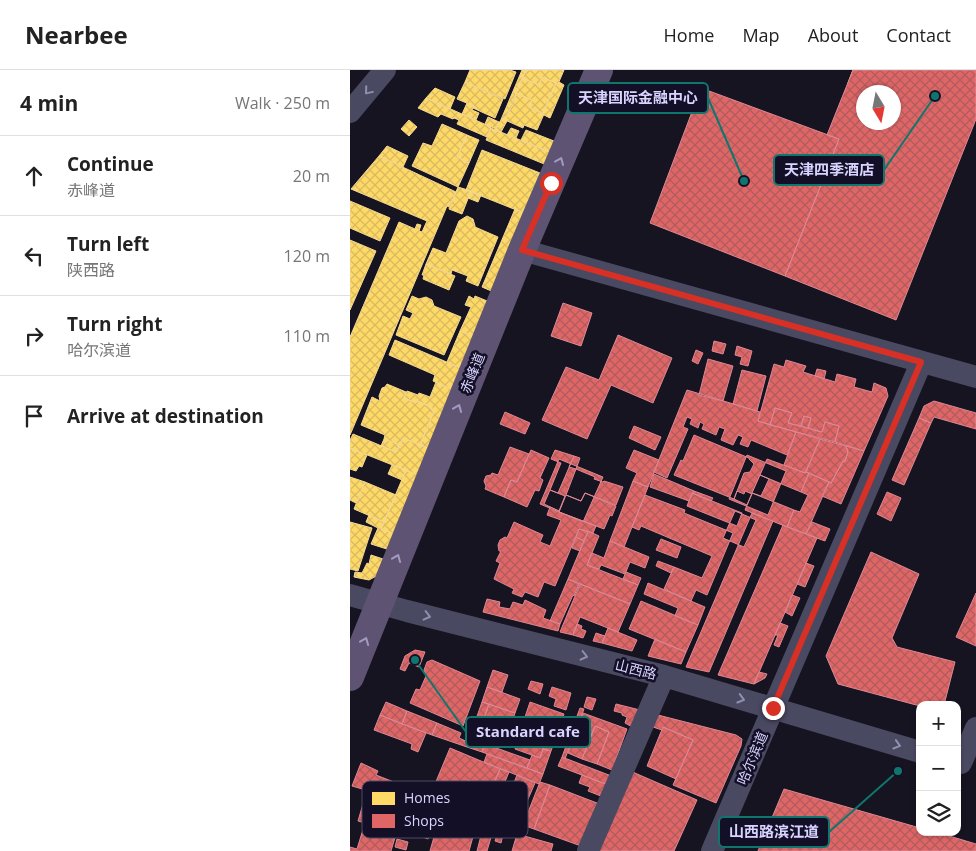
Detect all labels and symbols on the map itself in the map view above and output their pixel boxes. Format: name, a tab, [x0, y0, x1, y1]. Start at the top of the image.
callout: 天津国际金融中心	[568, 83, 708, 113]
one-way arrow	[364, 85, 373, 94]
north arrow	[856, 85, 901, 130]
text: 天津国际金融中心	[578, 87, 698, 107]
callout: 天津四季酒店	[774, 155, 884, 185]
one-way arrow	[554, 157, 565, 166]
text: 天津四季酒店	[784, 159, 874, 179]
route start	[540, 172, 563, 195]
street label: 赤峰道	[455, 350, 489, 396]
one-way arrow	[452, 404, 462, 413]
one-way arrow	[391, 554, 401, 563]
one-way arrow	[422, 610, 431, 621]
one-way arrow	[359, 637, 369, 645]
one-way arrow	[580, 650, 589, 661]
street label: 山西路	[613, 655, 659, 683]
one-way arrow	[736, 693, 745, 703]
route end	[762, 697, 785, 720]
callout: Standard cafe	[466, 717, 590, 747]
text: Standard cafe	[476, 721, 580, 741]
street label: 哈尔滨道	[732, 729, 772, 787]
one-way arrow	[892, 740, 900, 750]
legend	[362, 781, 528, 838]
text: Homes	[404, 788, 451, 807]
text: Shops	[404, 811, 444, 830]
callout: 山西路滨江道	[719, 817, 829, 847]
text: 山西路滨江道	[729, 821, 819, 841]

